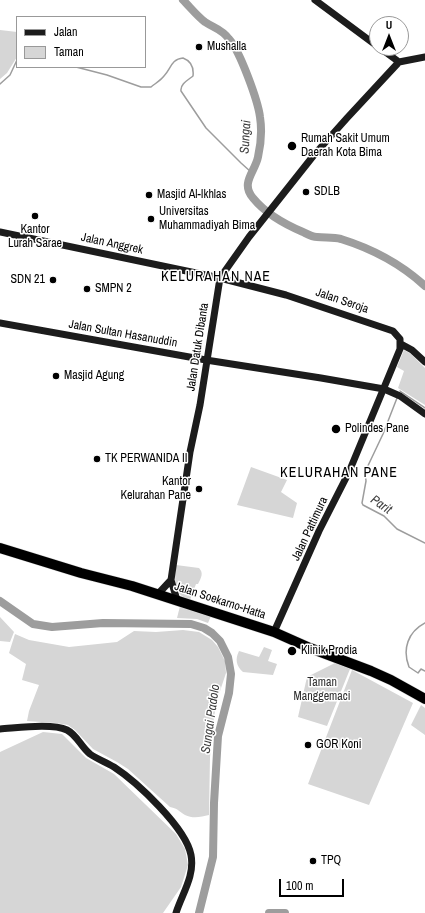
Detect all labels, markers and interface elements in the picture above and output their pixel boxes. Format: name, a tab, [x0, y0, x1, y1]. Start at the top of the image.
legend	[16, 16, 146, 68]
north arrow	[369, 16, 409, 56]
text: U	[386, 18, 392, 32]
text: Jalan	[54, 24, 78, 40]
place label: Mushalla	[207, 40, 246, 54]
marker: Mushalla	[194, 42, 204, 52]
text: Taman	[54, 44, 84, 60]
water label: Sungai	[237, 120, 255, 154]
place label: Rumah Sakit Umum Daerah Kota Bima	[301, 132, 390, 160]
marker: Rumah Sakit Umum Daerah Kota Bima	[286, 140, 298, 152]
place label: SDLB	[314, 185, 340, 199]
marker: SDLB	[301, 187, 311, 197]
place label: Masjid Al-Ikhlas	[157, 188, 226, 202]
marker: Masjid Al-Ikhlas	[144, 190, 154, 200]
place label: Universitas Muhammadiyah Bima	[159, 205, 255, 233]
marker: Kantor Lurah Sarae	[30, 211, 40, 221]
marker: Universitas Muhammadiyah Bima	[146, 214, 156, 224]
place label: Kantor Lurah Sarae	[8, 223, 62, 251]
street label: Jalan Anggrek	[80, 230, 144, 258]
district label: KELURAHAN NAE	[161, 269, 271, 285]
place label: SDN 21	[11, 273, 45, 287]
marker: SDN 21	[48, 275, 58, 285]
place label: SMPN 2	[95, 282, 132, 296]
marker: SMPN 2	[82, 284, 92, 294]
street label: Jalan Seroja	[314, 285, 370, 317]
street label: Jalan Datuk Dibanta	[184, 302, 212, 392]
street label: Jalan Sultan Hasanuddin	[68, 317, 178, 351]
place label: Masjid Agung	[64, 369, 124, 383]
marker: Masjid Agung	[51, 371, 61, 381]
place label: Polindes Pane	[345, 422, 409, 436]
marker: Polindes Pane	[330, 423, 342, 435]
place label: TK PERWANIDA II	[105, 452, 188, 466]
marker: TK PERWANIDA II	[92, 454, 102, 464]
district label: KELURAHAN PANE	[280, 465, 398, 481]
place label: Kantor Kelurahan Pane	[120, 475, 191, 503]
marker: Kantor Kelurahan Pane	[194, 484, 204, 494]
water label: Parit	[367, 492, 395, 518]
street label: Jalan Pattimura	[289, 495, 331, 563]
street label: Jalan Soekarno-Hatta	[173, 579, 267, 623]
place label: Klinik Prodia	[301, 644, 357, 658]
marker: Klinik Prodia	[286, 645, 298, 657]
park label: Taman Manggemaci	[294, 676, 350, 704]
water label: Sungai Padolo	[198, 683, 224, 755]
place label: GOR Koni	[316, 738, 361, 752]
marker: GOR Koni	[303, 740, 313, 750]
place label: TPQ	[321, 854, 341, 868]
marker: TPQ	[308, 856, 318, 866]
scale bar	[281, 871, 346, 897]
text: 100 m	[286, 878, 313, 894]

